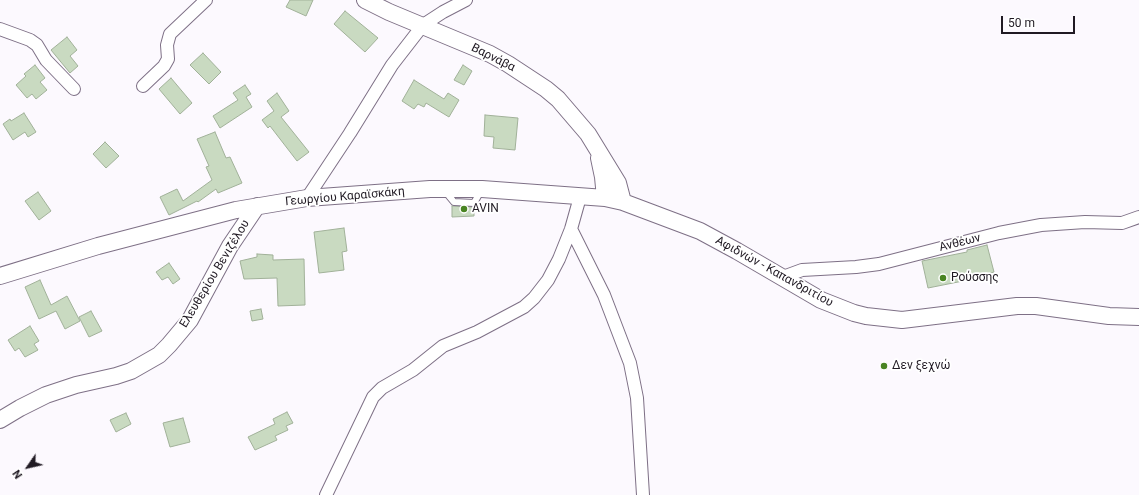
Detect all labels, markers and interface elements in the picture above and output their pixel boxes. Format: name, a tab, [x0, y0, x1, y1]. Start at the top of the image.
scale bar	[1003, 8, 1077, 34]
text: 50 m	[1008, 16, 1035, 30]
street label: Βαρνάβα	[469, 41, 517, 75]
street label: Γεωργίου Καραϊσκάκη	[285, 185, 405, 209]
place label: AVIN	[472, 202, 499, 216]
marker: AVIN	[459, 204, 469, 214]
street label: Ελευθερίου Βενιζέλου	[177, 217, 253, 331]
street label: Ανθέων	[938, 231, 982, 255]
street label: Αφιδνών - Καπανδριτίου	[713, 234, 835, 310]
place label: Ρούσσης	[951, 271, 999, 285]
marker: Ρούσσης	[938, 273, 948, 283]
place label: Δεν ξεχνώ	[892, 359, 950, 373]
marker: Δεν ξεχνώ	[879, 361, 889, 371]
north arrow	[8, 447, 48, 487]
text: N	[10, 467, 25, 481]

